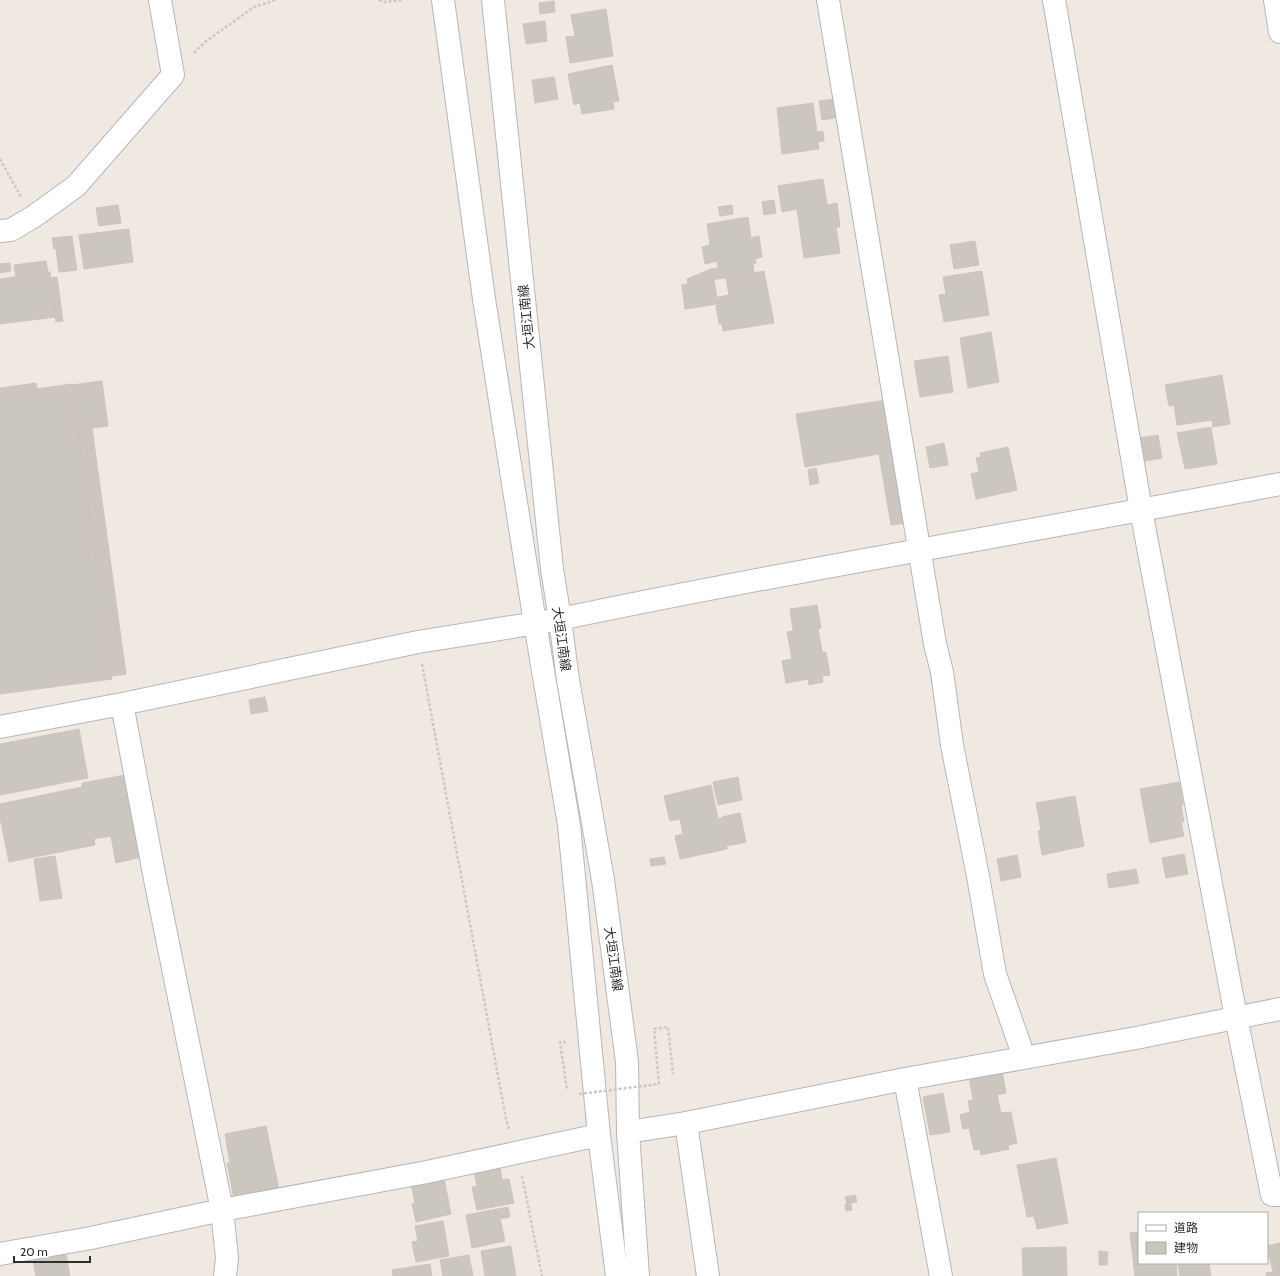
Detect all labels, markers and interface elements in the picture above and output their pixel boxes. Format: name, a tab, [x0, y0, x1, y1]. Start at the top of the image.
street label: 大垣江南線	[515, 284, 537, 350]
street label: 大垣江南線	[550, 606, 574, 672]
street label: 大垣江南線	[602, 926, 626, 992]
legend	[1138, 1212, 1268, 1264]
text: 道路	[1174, 1220, 1198, 1235]
scale bar	[14, 1238, 90, 1264]
text: 建物	[1174, 1240, 1198, 1255]
text: 20 m	[20, 1244, 48, 1259]

